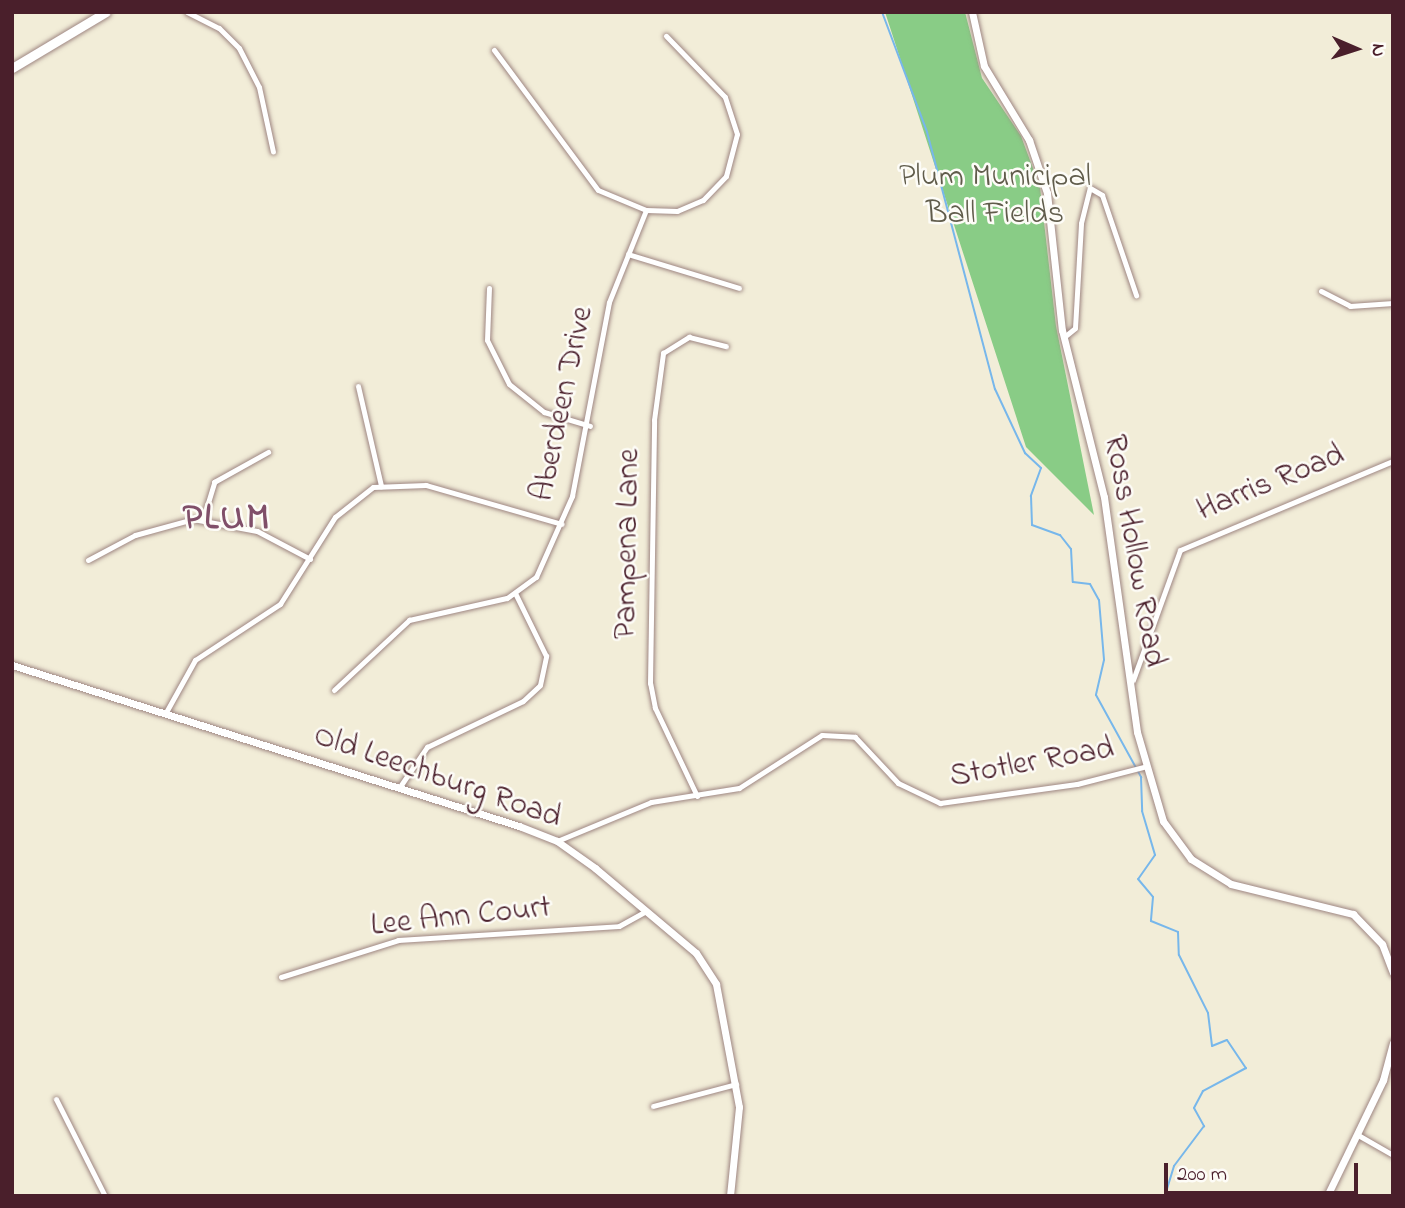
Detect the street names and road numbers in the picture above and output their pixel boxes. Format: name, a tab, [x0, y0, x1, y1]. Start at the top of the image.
street label: Aberdeen Drive	[525, 303, 603, 505]
street label: Ross Hollow Road	[1094, 432, 1172, 670]
street label: Harris Road	[1192, 437, 1350, 531]
street label: Pampena Lane	[608, 448, 650, 640]
street label: Old Leechburg Road	[308, 718, 566, 838]
street label: Stotler Road	[947, 731, 1117, 797]
street label: Lee Ann Court	[369, 889, 553, 947]

